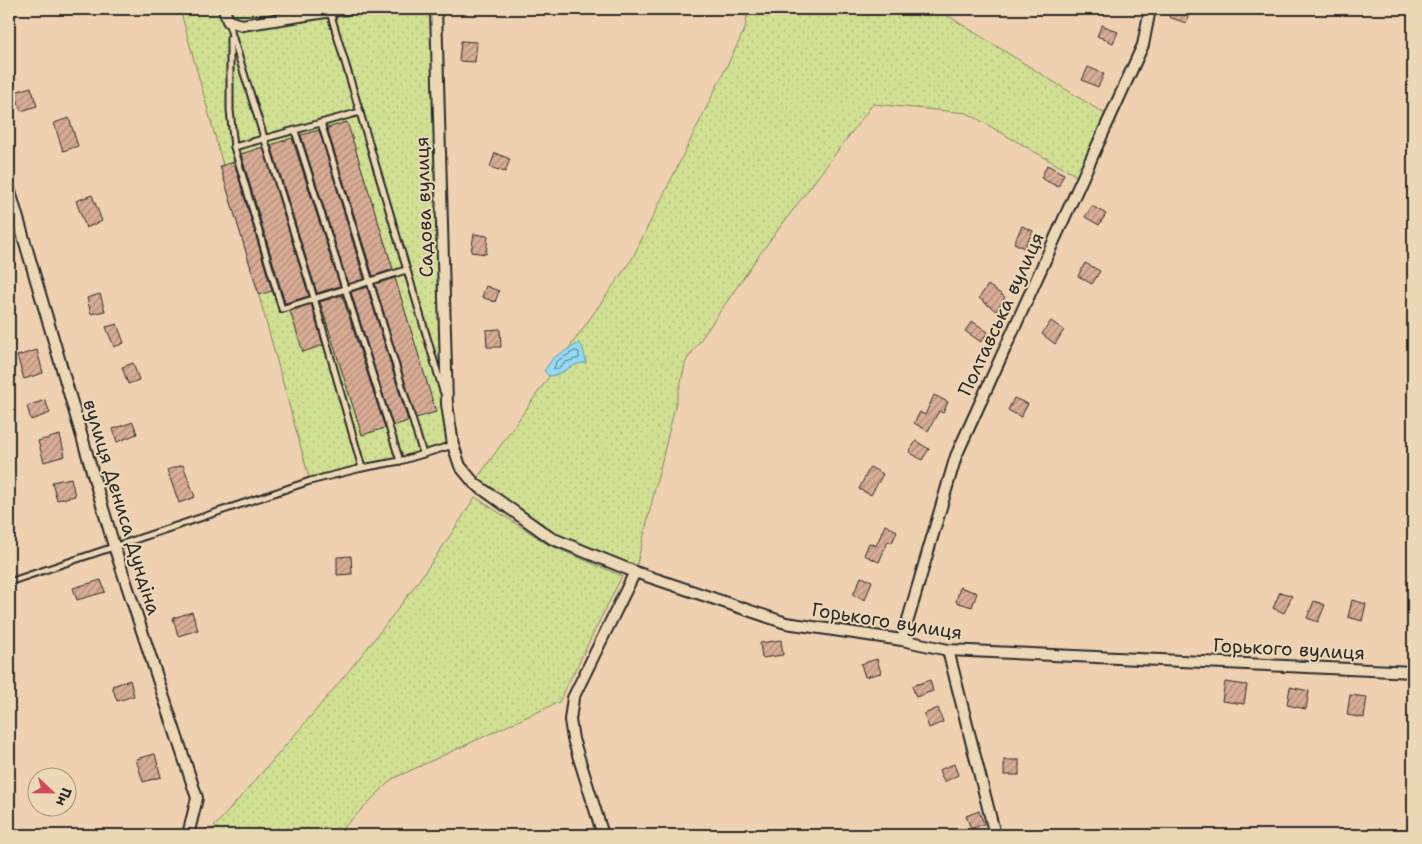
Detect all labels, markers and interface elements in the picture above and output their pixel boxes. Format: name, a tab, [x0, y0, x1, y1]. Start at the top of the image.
street label: Садова вулиця	[409, 136, 439, 278]
street label: Полтавська вулиця	[952, 228, 1050, 400]
street label: вулиця Дениса Дундіна	[77, 396, 167, 618]
street label: Горького вулиця	[810, 597, 964, 645]
street label: Горького вулиця	[1212, 633, 1366, 665]
north arrow	[28, 766, 78, 816]
text: Пн	[52, 785, 76, 809]

